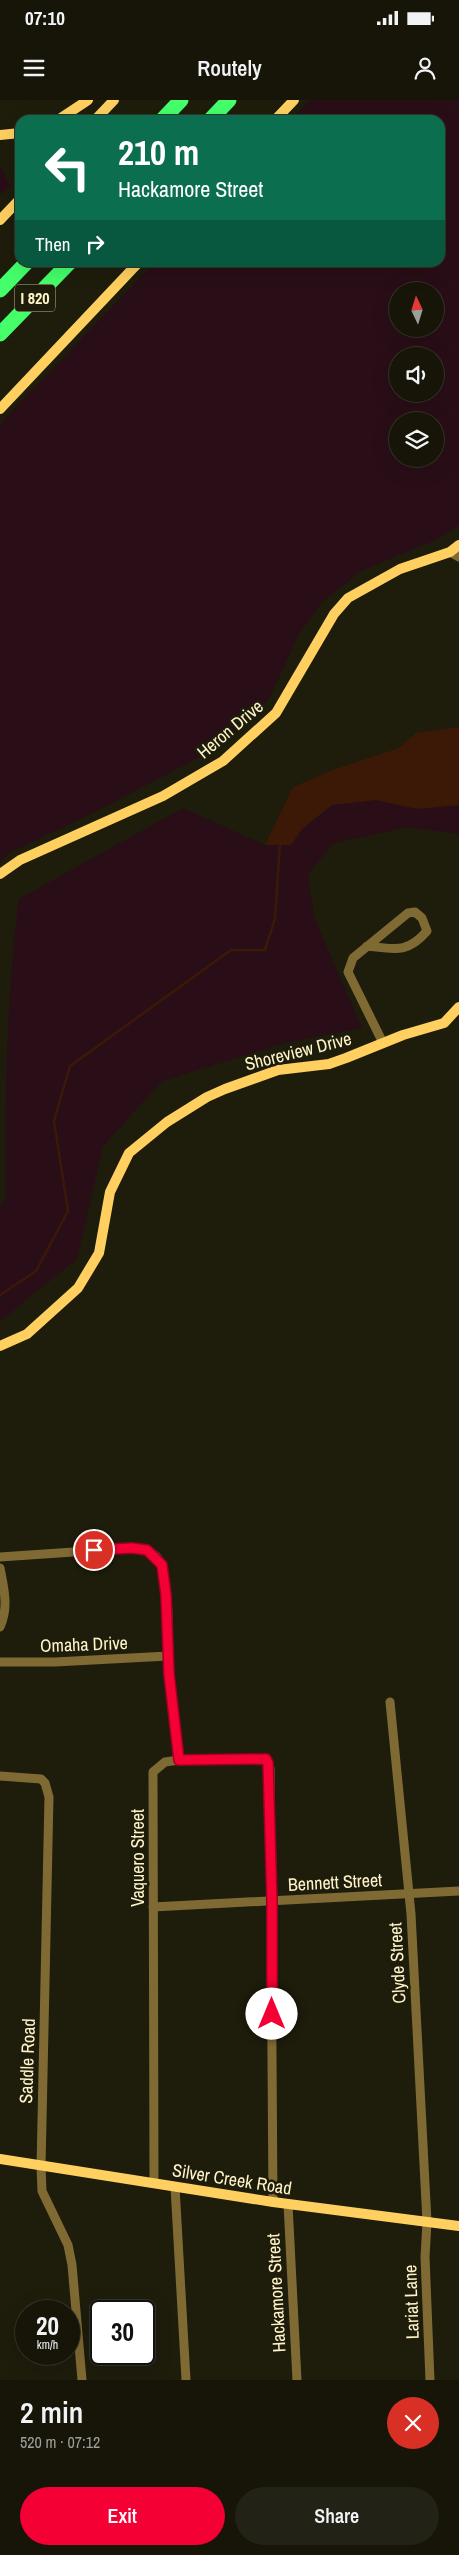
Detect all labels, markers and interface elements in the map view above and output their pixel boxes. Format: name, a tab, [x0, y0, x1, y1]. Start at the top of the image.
text: 07:10	[25, 5, 65, 31]
text: Routely	[197, 53, 262, 83]
icon: menu	[20, 54, 48, 82]
icon: person	[411, 54, 439, 82]
text: 210 m	[118, 129, 199, 176]
icon: left	[35, 135, 100, 200]
text: Hackamore Street	[118, 174, 263, 204]
icon: right	[81, 230, 109, 258]
text: Then	[35, 231, 71, 257]
north arrow	[389, 282, 444, 338]
map controls	[389, 282, 444, 467]
road number: I 820	[15, 284, 55, 312]
button: sound	[389, 347, 444, 402]
button: layers	[389, 412, 444, 467]
street label: Heron Drive	[191, 694, 269, 764]
street label: Shoreview Drive	[242, 1026, 354, 1076]
pin	[73, 1529, 115, 1571]
icon: arrive	[80, 1536, 108, 1564]
street label: Omaha Drive	[40, 1630, 128, 1658]
street label: Vaquero Street	[125, 1809, 150, 1907]
street label: Bennett Street	[287, 1867, 383, 1897]
street label: Clyde Street	[382, 1922, 412, 2004]
position arrow	[245, 1987, 297, 2039]
street label: Saddle Road	[13, 2018, 41, 2104]
street label: Silver Creek Road	[170, 2157, 294, 2201]
street label: Hackamore Street	[260, 2233, 292, 2353]
street label: Lariat Lane	[397, 2264, 425, 2340]
speed limit sign: 30	[90, 2300, 155, 2365]
text: 20	[36, 2309, 59, 2343]
text: km/h	[37, 2337, 58, 2353]
text: 2 min	[20, 2392, 83, 2432]
button: close	[387, 2397, 439, 2449]
text: 520 m · 07:12	[20, 2431, 100, 2453]
button: Exit	[20, 2487, 225, 2545]
button: Share	[235, 2487, 439, 2545]

